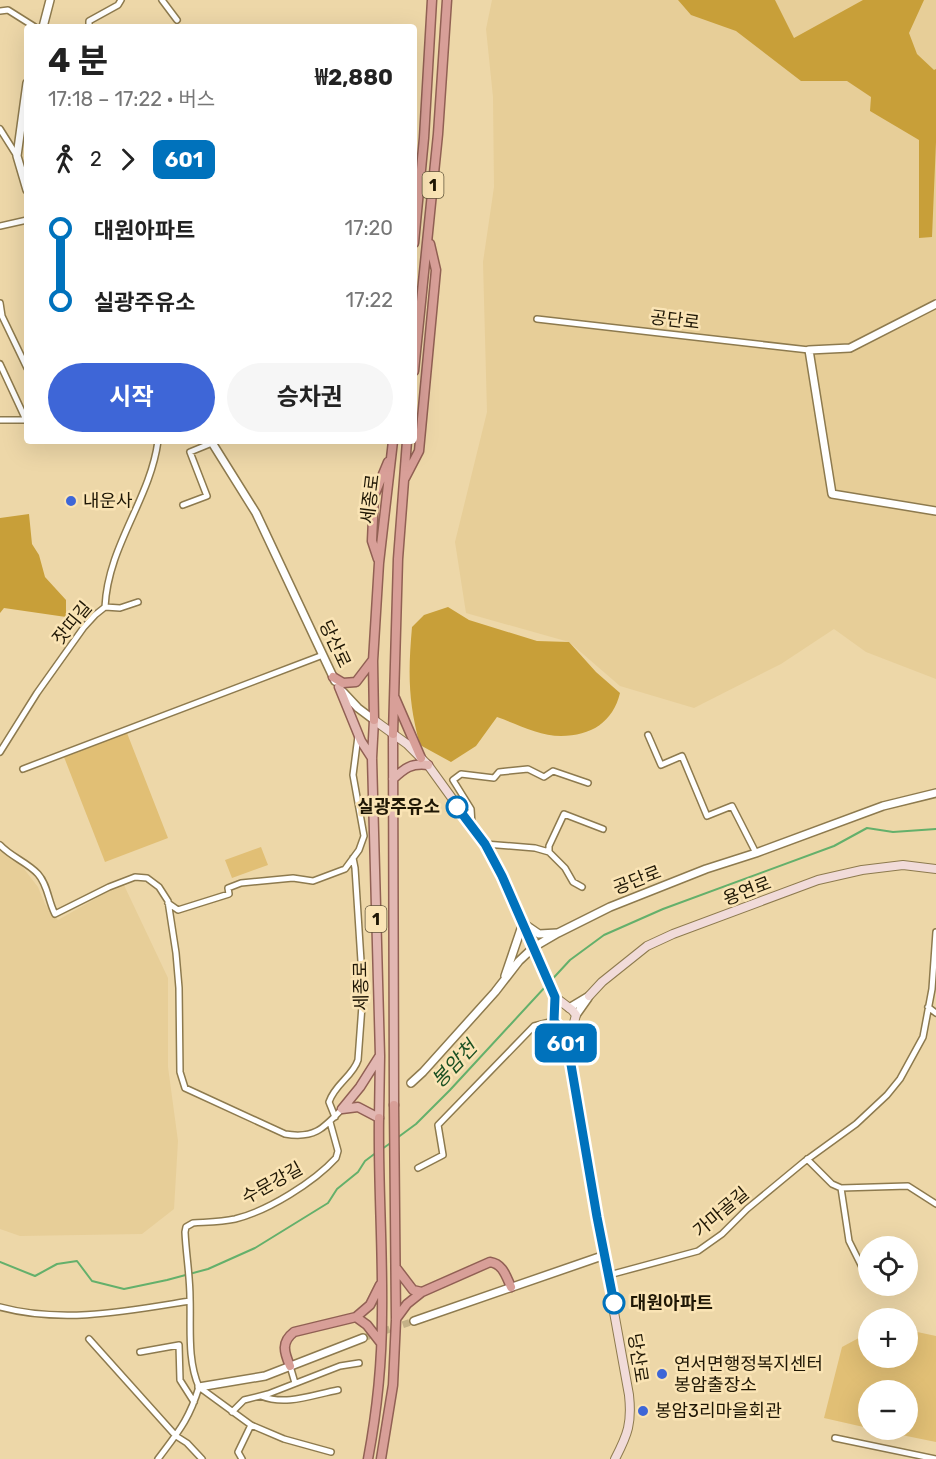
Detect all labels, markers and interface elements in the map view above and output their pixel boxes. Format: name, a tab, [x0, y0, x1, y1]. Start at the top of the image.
text: 4 분	[48, 41, 108, 80]
text: ₩2,880	[315, 64, 393, 91]
text: 17:18 – 17:22 · 버스	[48, 87, 215, 111]
icon: walk	[48, 143, 81, 176]
icon: forward	[111, 143, 144, 176]
text: 2	[90, 147, 102, 171]
text: 601	[165, 147, 203, 172]
road number: 1	[422, 172, 444, 198]
text: 17:20	[345, 216, 393, 240]
text: 대원아파트	[94, 217, 195, 244]
text: 17:22	[346, 288, 393, 312]
text: 실광주유소	[94, 289, 195, 316]
street label: 공단로	[649, 306, 701, 334]
button: 시작	[48, 363, 215, 432]
button: 승차권	[227, 363, 393, 432]
street label: 세종로	[356, 473, 384, 525]
place label: 내운사	[83, 490, 133, 512]
marker: 내운사	[64, 494, 78, 508]
street label: 잣띠길	[48, 597, 96, 649]
street label: 당산로	[315, 617, 355, 671]
place label: 실광주유소	[357, 796, 440, 818]
marker: 실광주유소	[446, 796, 468, 818]
street label: 공단로	[610, 861, 664, 899]
street label: 용연로	[720, 872, 774, 910]
road number: 1	[366, 906, 386, 932]
street label: 세종로	[350, 961, 372, 1011]
line badge: 601	[532, 1024, 600, 1062]
text: 601	[547, 1031, 585, 1056]
water label: 봉암천	[426, 1034, 483, 1092]
street label: 수문강길	[238, 1157, 306, 1209]
street label: 가마골길	[689, 1182, 753, 1242]
map controls	[858, 1236, 918, 1440]
button: locate	[858, 1236, 918, 1296]
marker: 대원아파트	[603, 1292, 625, 1314]
place label: 대원아파트	[630, 1292, 713, 1314]
button: +	[858, 1308, 918, 1368]
street label: 당산로	[623, 1332, 653, 1384]
place label: 연서면행정복지센터 봉암출장소	[674, 1353, 823, 1396]
marker: 연서면행정복지센터 봉암출장소	[655, 1367, 669, 1381]
button: −	[858, 1380, 918, 1440]
place label: 봉암3리마을회관	[655, 1400, 782, 1422]
marker: 봉암3리마을회관	[636, 1404, 650, 1418]

